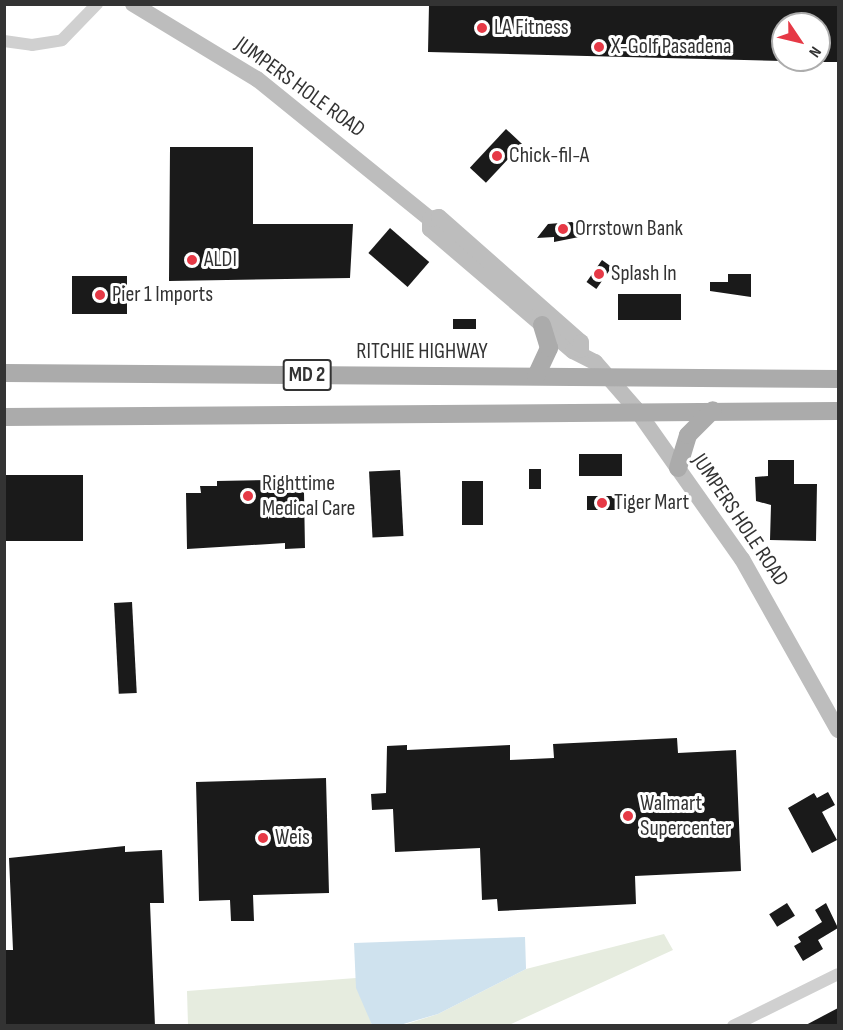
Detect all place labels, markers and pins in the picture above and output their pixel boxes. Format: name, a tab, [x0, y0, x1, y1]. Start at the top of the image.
place label: LA Fitness	[494, 15, 569, 41]
marker: LA Fitness	[475, 21, 489, 35]
place label: X-Golf Pasadena	[611, 34, 732, 60]
marker: X-Golf Pasadena	[592, 40, 606, 54]
place label: Chick-fil-A	[509, 143, 589, 169]
marker: Chick-fil-A	[490, 149, 504, 163]
place label: Orrstown Bank	[575, 216, 683, 242]
marker: Orrstown Bank	[556, 222, 570, 236]
place label: ALDI	[204, 247, 237, 273]
marker: ALDI	[185, 253, 199, 267]
place label: Splash In	[611, 261, 677, 287]
marker: Splash In	[592, 267, 606, 281]
place label: Pier 1 Imports	[112, 282, 213, 308]
marker: Pier 1 Imports	[93, 288, 107, 302]
place label: Righttime Medical Care	[262, 470, 355, 522]
marker: Righttime Medical Care	[239, 487, 257, 505]
place label: Tiger Mart	[614, 490, 689, 516]
marker: Tiger Mart	[595, 496, 609, 510]
place label: Walmart Supercenter	[640, 790, 731, 842]
marker: Walmart Supercenter	[621, 809, 635, 823]
place label: Weis	[275, 825, 310, 851]
marker: Weis	[256, 831, 270, 845]

